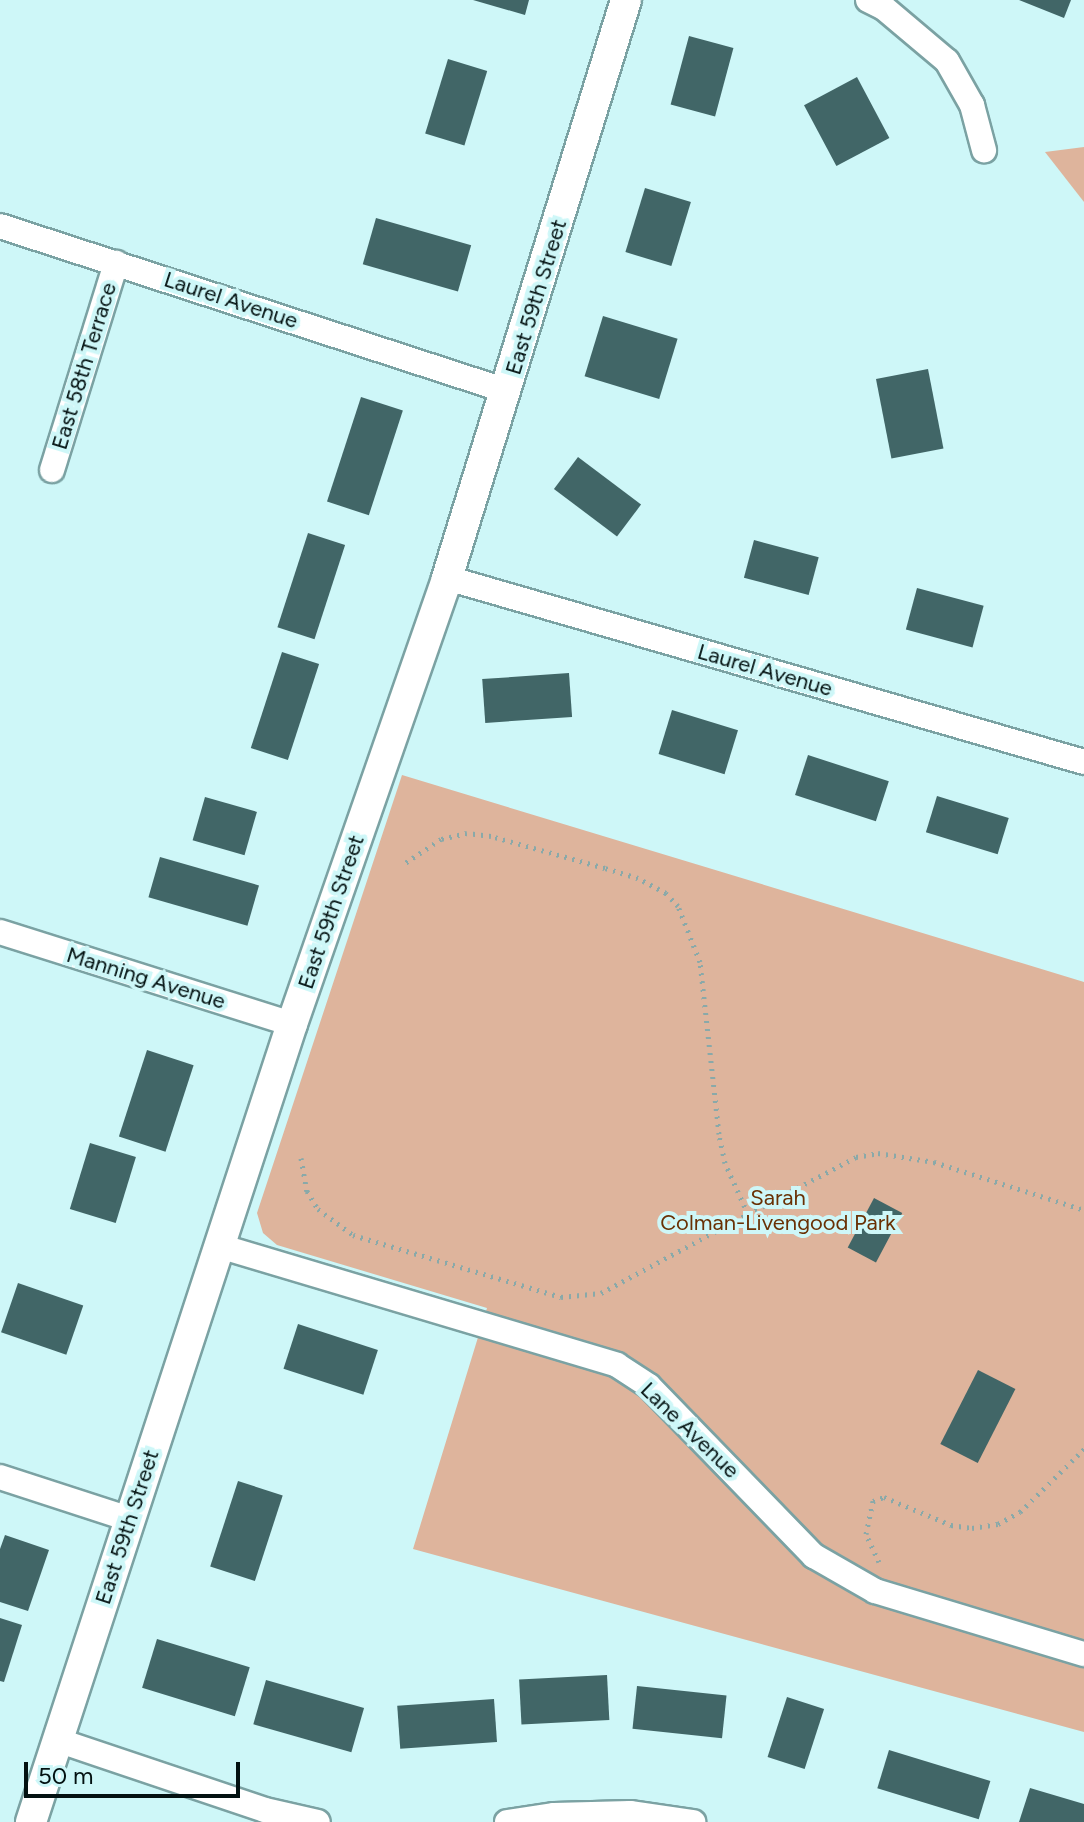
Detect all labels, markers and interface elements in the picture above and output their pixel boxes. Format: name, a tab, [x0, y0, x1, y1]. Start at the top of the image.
street label: East 59th Street	[500, 216, 572, 378]
street label: Laurel Avenue	[161, 266, 301, 334]
street label: East 58th Terrace	[46, 279, 122, 453]
street label: Laurel Avenue	[695, 638, 835, 702]
street label: East 59th Street	[292, 832, 370, 992]
street label: Manning Avenue	[63, 941, 229, 1015]
park label: Sarah Colman-Livengood Park	[660, 1184, 896, 1236]
street label: Lane Avenue	[635, 1376, 745, 1484]
street label: East 59th Street	[90, 1446, 164, 1608]
scale bar	[28, 1746, 244, 1796]
text: 50 m	[38, 1761, 94, 1790]

